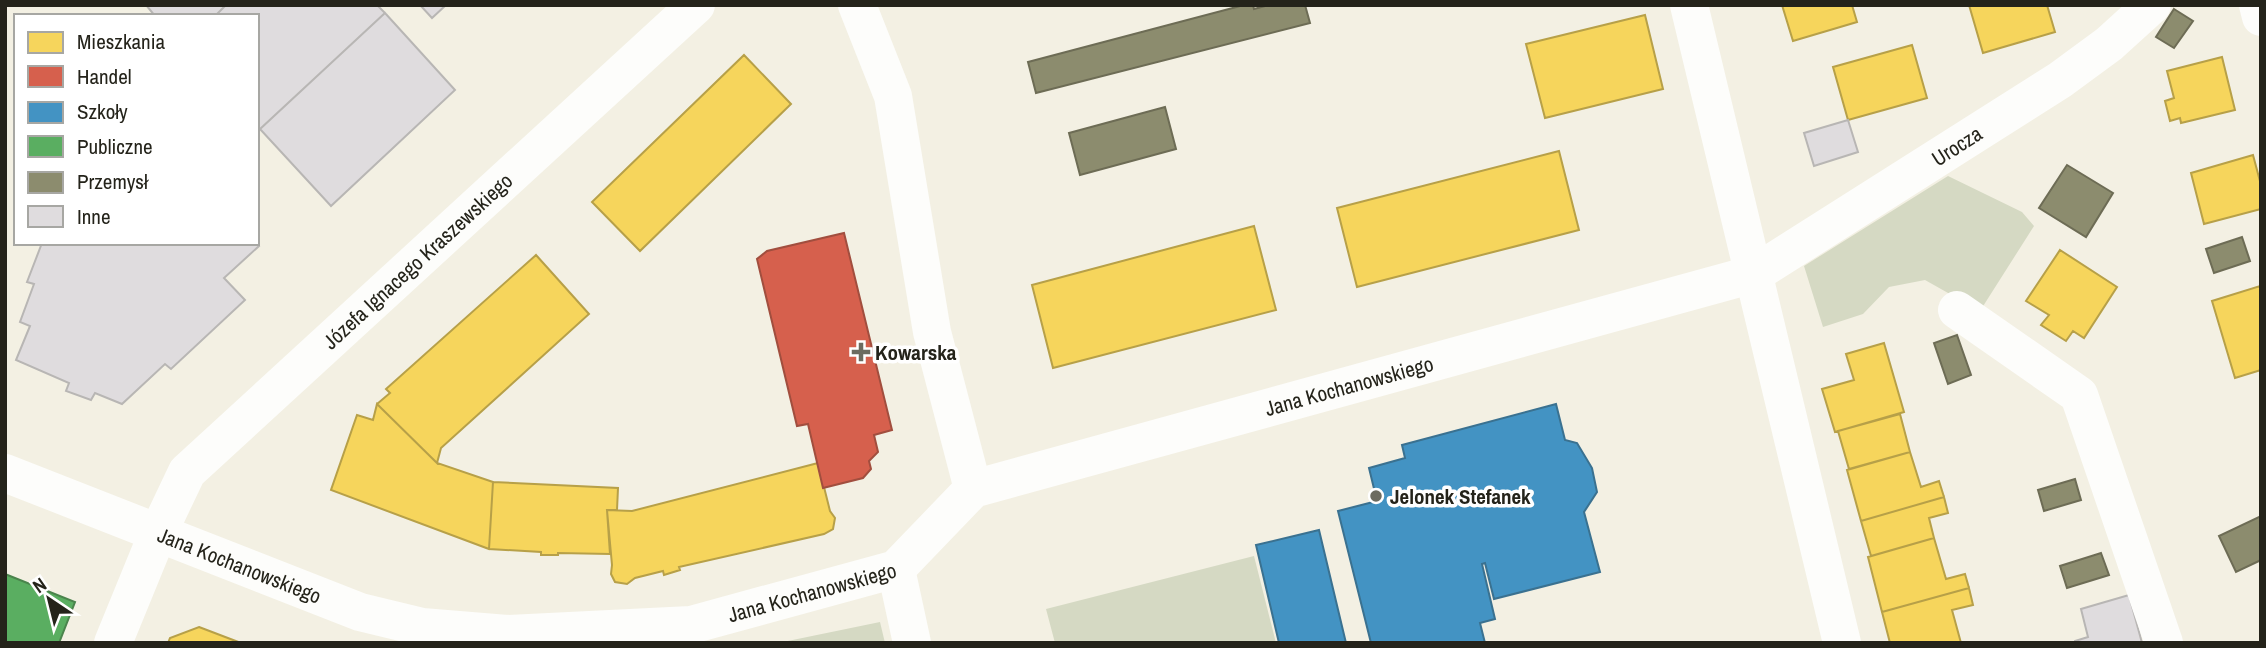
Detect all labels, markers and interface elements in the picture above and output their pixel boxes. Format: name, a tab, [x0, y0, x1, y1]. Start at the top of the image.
legend	[14, 14, 259, 245]
text: Mieszkania	[77, 27, 165, 56]
text: Handel	[77, 62, 132, 91]
text: Szkoły	[77, 97, 128, 126]
street label: Urocza	[1926, 118, 1988, 172]
text: Publiczne	[77, 132, 153, 161]
street label: Józefa Ignacego Kraszewskiego	[316, 166, 519, 355]
text: Przemysł	[77, 167, 149, 196]
text: Inne	[77, 202, 111, 231]
place label: Kowarska	[875, 338, 957, 367]
marker: Kowarska	[853, 344, 869, 360]
street label: Jana Kochanowskiego	[1261, 349, 1436, 423]
place label: Jelonek Stefanek	[1390, 482, 1531, 511]
marker: Jelonek Stefanek	[1368, 488, 1384, 504]
street label: Jana Kochanowskiego	[154, 520, 326, 610]
street label: Jana Kochanowskiego	[725, 555, 899, 629]
north arrow	[14, 564, 84, 634]
text: N	[27, 571, 51, 599]

